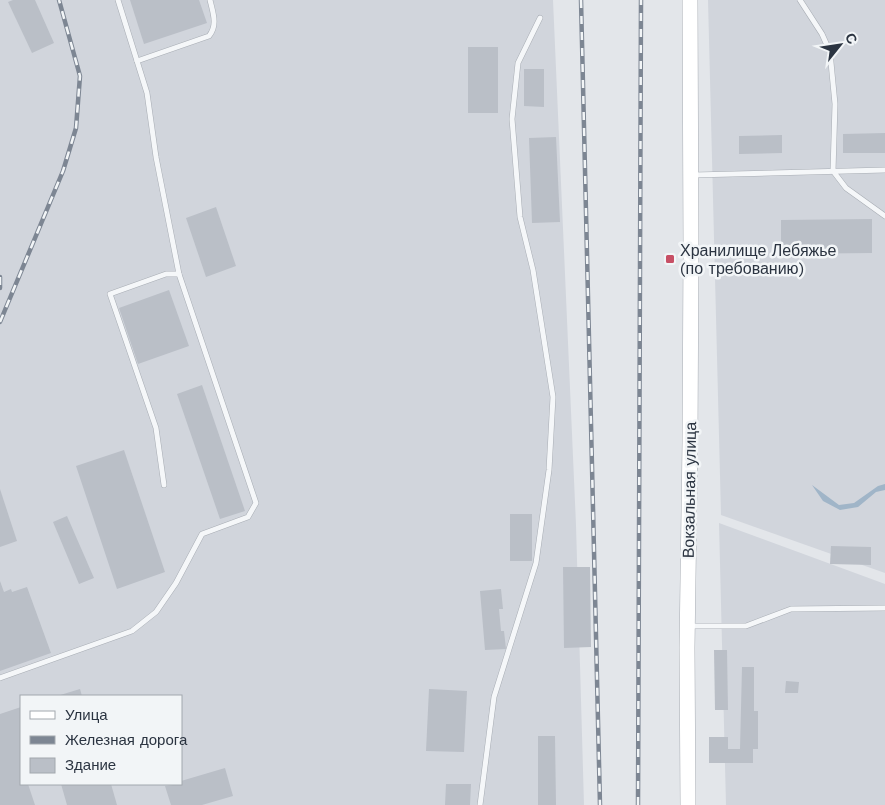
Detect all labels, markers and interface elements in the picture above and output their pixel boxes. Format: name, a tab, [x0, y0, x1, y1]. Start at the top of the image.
north arrow	[815, 20, 865, 70]
text: С	[842, 30, 861, 47]
place label: Хранилище Лебяжье (по требованию)	[680, 241, 837, 278]
marker: Хранилище Лебяжье (по требованию)	[664, 253, 676, 265]
street label: Вокзальная улица	[679, 422, 700, 558]
legend	[20, 695, 182, 785]
text: Улица	[65, 706, 108, 724]
text: Железная дорога	[65, 731, 188, 749]
text: Здание	[65, 756, 116, 774]

